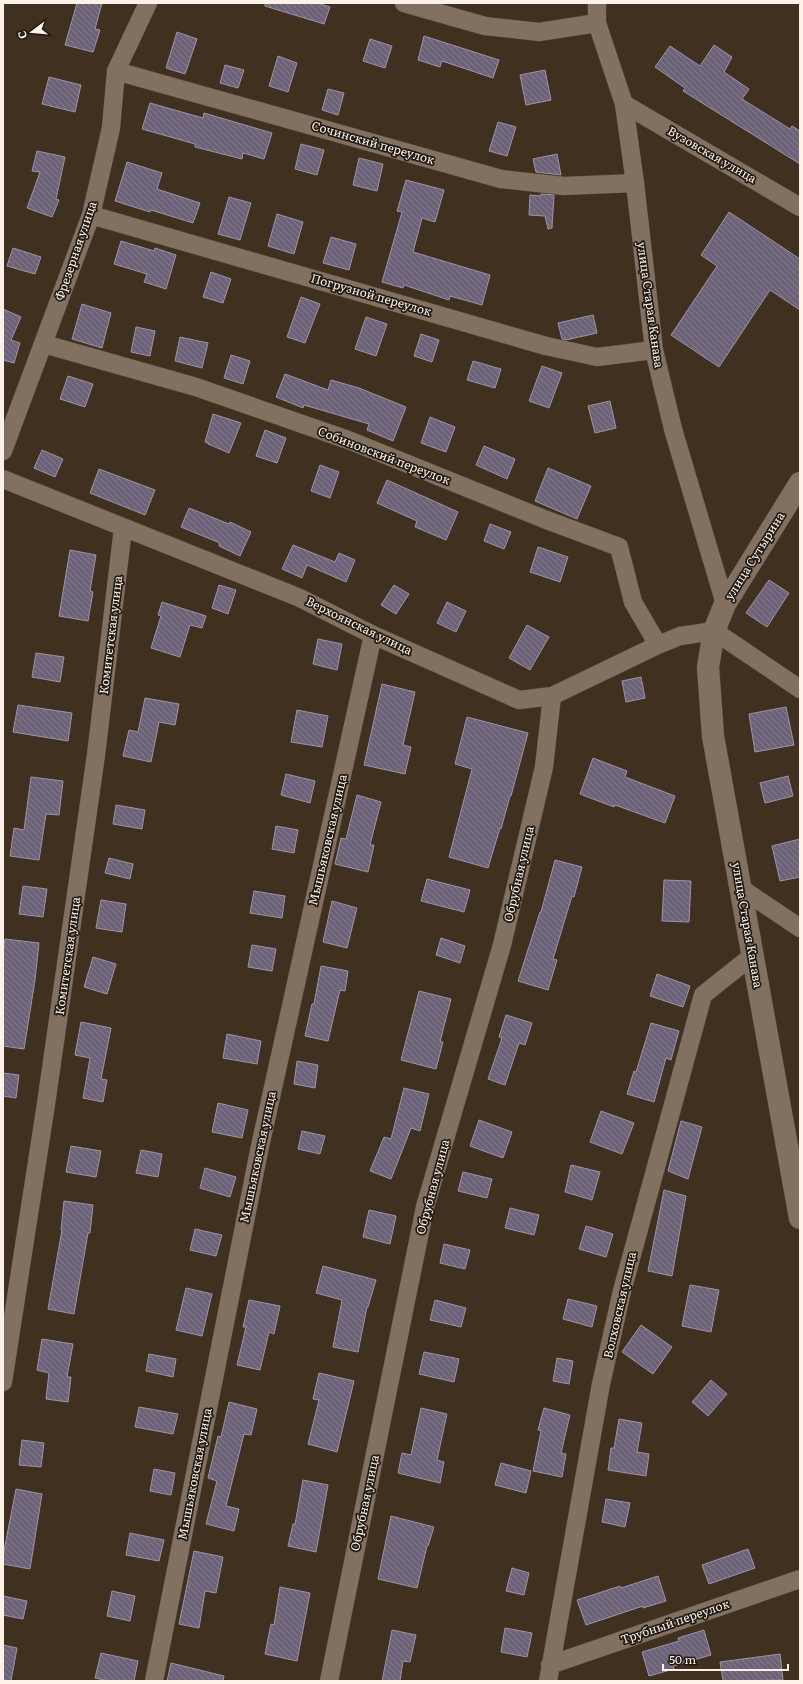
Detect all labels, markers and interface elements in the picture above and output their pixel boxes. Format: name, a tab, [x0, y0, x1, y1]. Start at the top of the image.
north arrow	[12, 12, 52, 52]
text: С	[13, 29, 30, 41]
street label: Сочинский переулок	[310, 116, 437, 168]
street label: Вузовская улица	[665, 121, 761, 187]
street label: Фрезерная улица	[50, 198, 101, 303]
street label: улица Старая Канава	[633, 241, 669, 370]
street label: Погрузной переулок	[309, 268, 434, 320]
street label: Собиновский переулок	[316, 422, 453, 489]
street label: улица Сутырина	[720, 507, 789, 603]
street label: Комитетская улица	[94, 574, 126, 695]
street label: Верхоянская улица	[303, 591, 416, 659]
street label: Мышьяковская улица	[303, 772, 351, 907]
street label: Обрубная улица	[498, 824, 538, 924]
street label: улица Старая Канава	[728, 861, 768, 990]
street label: Комитетская улица	[50, 895, 84, 1016]
street label: Мышьяковская улица	[234, 1089, 280, 1224]
street label: Обрубная улица	[411, 1137, 454, 1236]
street label: Волховская улица	[598, 1249, 640, 1360]
street label: Мышьяковская улица	[172, 1406, 216, 1541]
street label: Обрубная улица	[345, 1453, 383, 1553]
street label: Трубный переулок	[618, 1594, 731, 1648]
scale bar	[663, 1646, 788, 1672]
text: 50 m	[669, 1650, 696, 1668]

